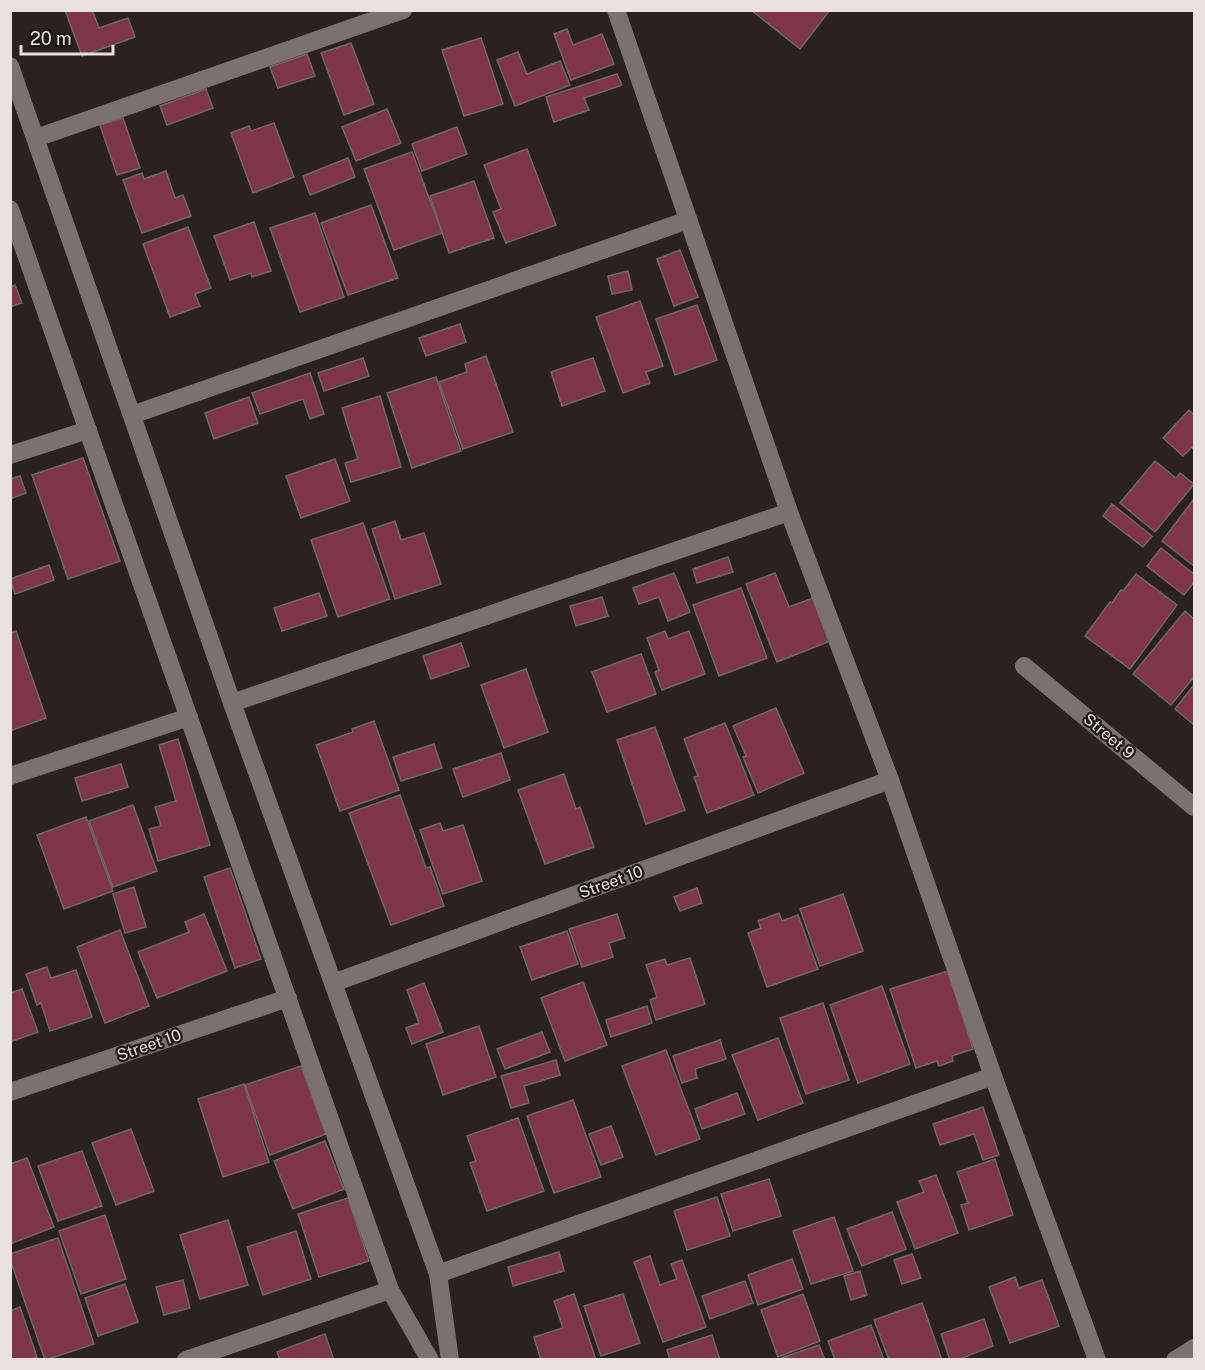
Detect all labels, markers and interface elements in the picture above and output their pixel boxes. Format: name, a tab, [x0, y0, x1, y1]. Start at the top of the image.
scale bar	[21, 18, 112, 56]
text: 20 m	[30, 28, 72, 49]
street label: Street 9	[1080, 709, 1138, 763]
street label: Street 10	[576, 862, 646, 902]
street label: Street 10	[114, 1025, 184, 1065]

